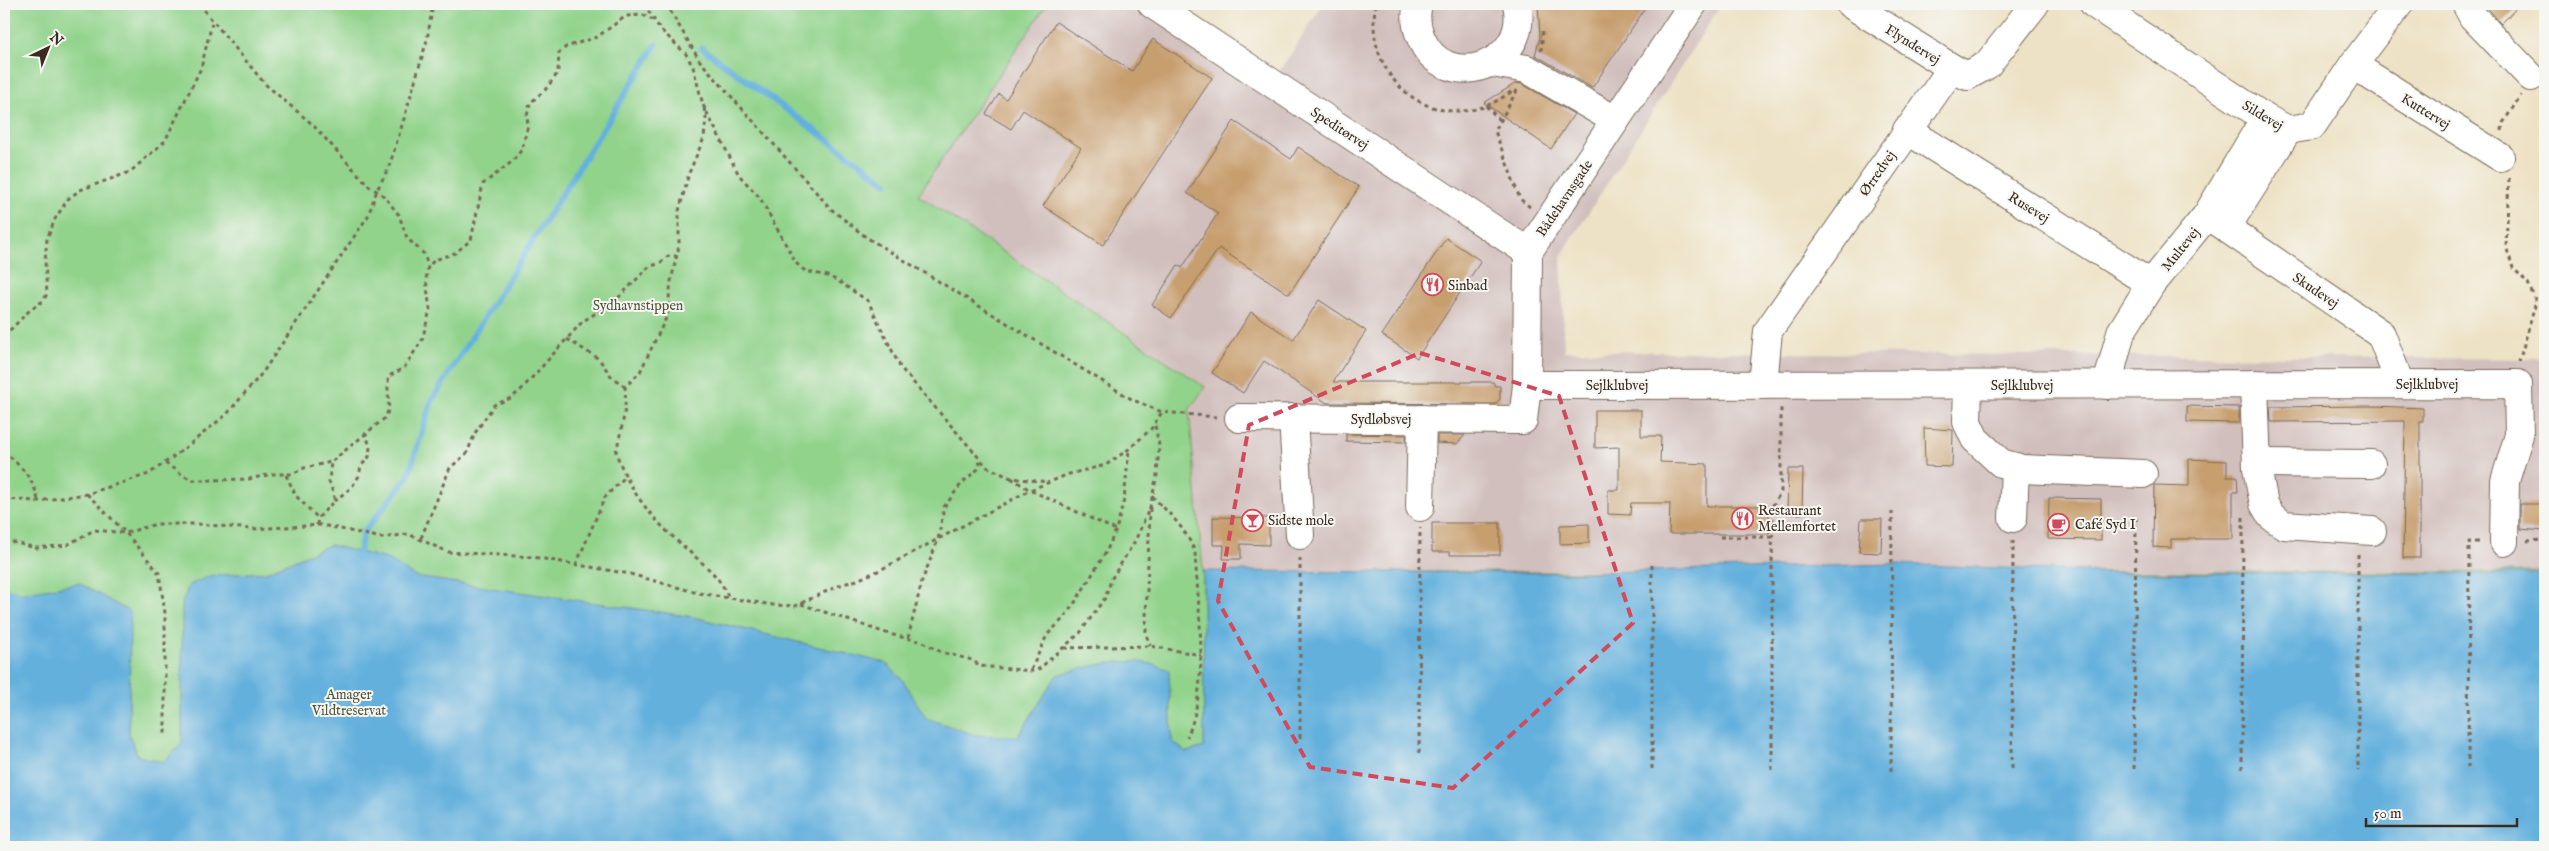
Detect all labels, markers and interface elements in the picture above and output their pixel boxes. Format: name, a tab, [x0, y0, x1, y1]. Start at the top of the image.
street label: Flyndervej	[1881, 21, 1943, 69]
north arrow	[22, 22, 72, 72]
text: N	[45, 28, 67, 50]
street label: Kuttervej	[2398, 90, 2453, 134]
street label: Sildevej	[2239, 97, 2286, 135]
street label: Speditørvej	[1307, 103, 1372, 154]
street label: Ørredvej	[1856, 147, 1900, 200]
street label: Bådehavnsgade	[1533, 156, 1597, 240]
street label: Rusevej	[2005, 188, 2052, 227]
street label: Multevej	[2158, 224, 2204, 275]
street label: Skudevej	[2289, 269, 2342, 313]
restaurant icon: Sinbad	[1420, 273, 1444, 297]
place label: Sinbad	[1448, 277, 1488, 295]
park label: Sydhavnstippen	[593, 297, 684, 315]
street label: Sejlklubvej	[2396, 376, 2458, 394]
street label: Sejlklubvej	[1586, 377, 1648, 395]
street label: Sejlklubvej	[1991, 377, 2053, 395]
street label: Sydløbsvej	[1351, 411, 1411, 429]
place label: Restaurant Mellemfortet	[1758, 502, 1836, 536]
restaurant icon: Restaurant Mellemfortet	[1730, 506, 1754, 530]
bar icon: Sidste mole	[1240, 508, 1264, 532]
place label: Sidste mole	[1268, 512, 1335, 530]
cafe icon: Café Syd I	[2047, 512, 2071, 536]
place label: Café Syd I	[2075, 516, 2136, 534]
park label: Amager Vildtreservat	[311, 686, 386, 720]
scale bar	[2366, 796, 2518, 828]
text: 50 m	[2374, 804, 2402, 823]

